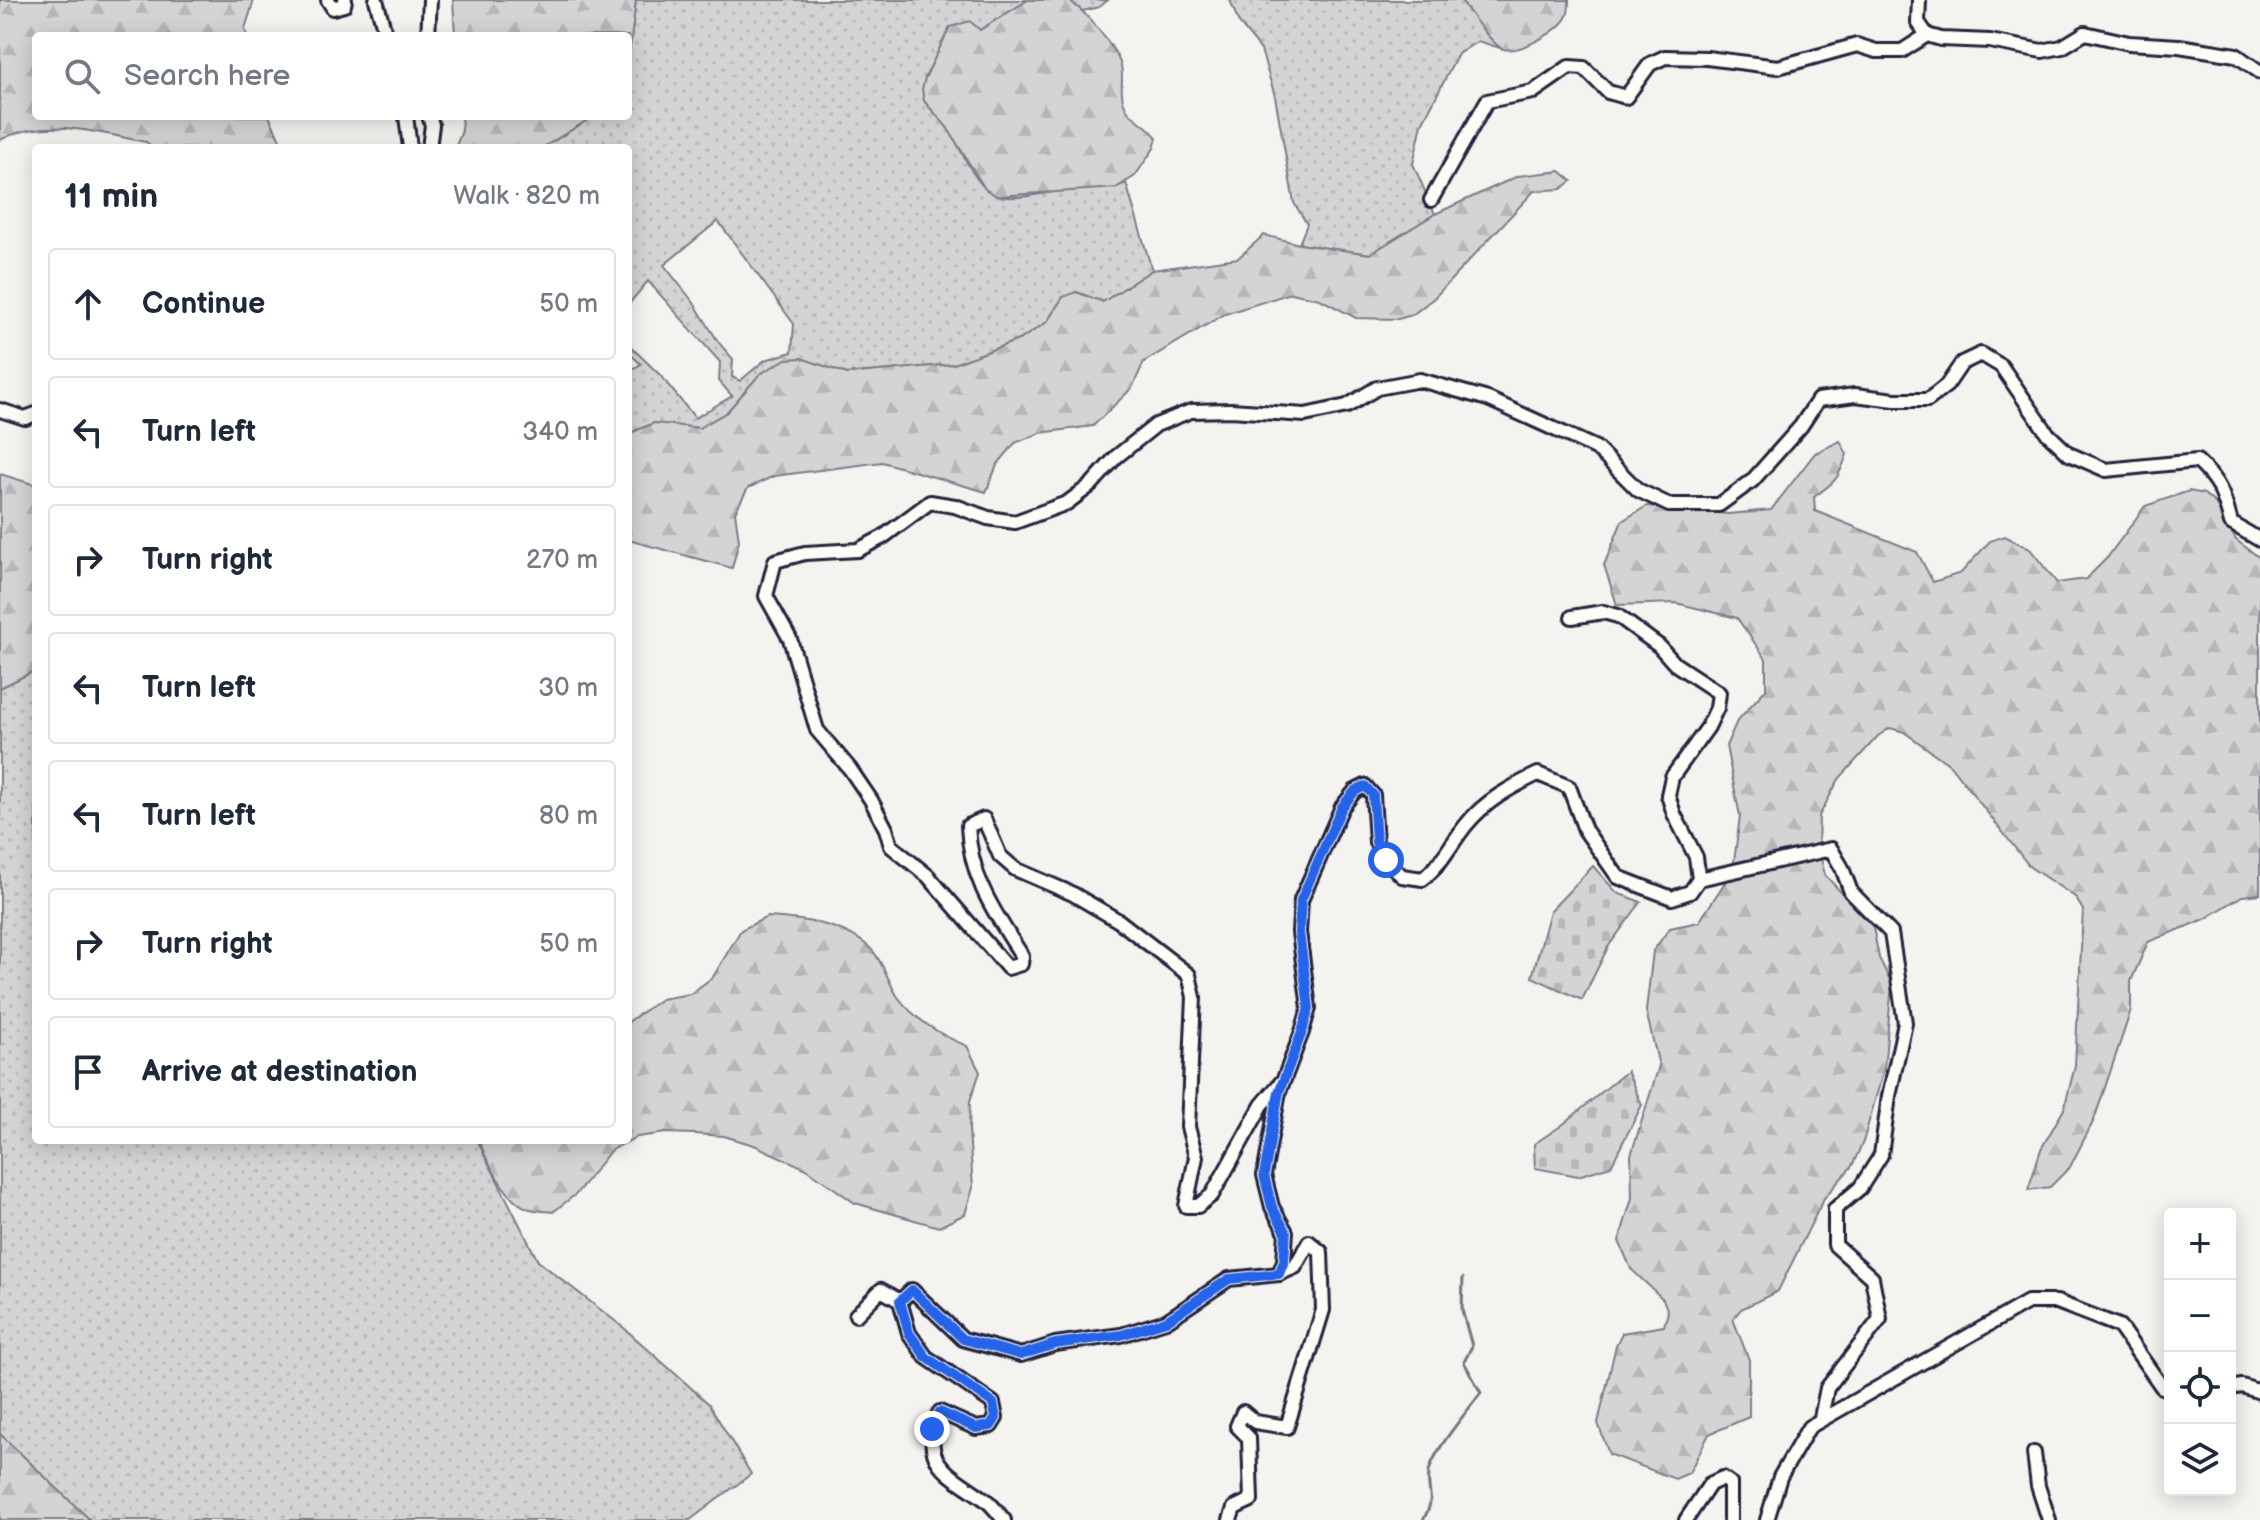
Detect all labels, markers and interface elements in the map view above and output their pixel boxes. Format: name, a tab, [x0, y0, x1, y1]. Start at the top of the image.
search box	[32, 32, 632, 120]
icon: search	[60, 54, 104, 98]
text: Search here	[124, 58, 290, 94]
text: 11 min	[64, 176, 158, 217]
text: Walk · 820 m	[453, 181, 600, 212]
icon: ahead	[66, 282, 110, 326]
text: Continue	[142, 286, 265, 322]
text: 50 m	[539, 289, 598, 320]
icon: left	[66, 410, 110, 454]
text: Turn left	[142, 414, 256, 450]
text: 340 m	[522, 417, 598, 448]
icon: right	[66, 538, 110, 582]
text: Turn right	[142, 542, 273, 578]
text: 270 m	[526, 545, 598, 576]
icon: left	[66, 666, 110, 710]
text: Turn left	[142, 670, 256, 706]
text: 30 m	[538, 673, 598, 704]
icon: left	[66, 794, 110, 838]
text: Turn left	[142, 798, 256, 834]
text: 80 m	[539, 801, 598, 832]
route start	[1368, 842, 1404, 878]
icon: right	[66, 922, 110, 966]
text: Turn right	[142, 926, 273, 962]
text: 50 m	[539, 929, 598, 960]
icon: arrive	[66, 1050, 110, 1094]
text: Arrive at destination	[142, 1054, 418, 1090]
map controls	[2164, 1208, 2236, 1496]
button: +	[2164, 1208, 2236, 1280]
button: −	[2164, 1280, 2236, 1352]
button: locate	[2164, 1352, 2236, 1424]
route end	[914, 1411, 950, 1447]
button: layers	[2164, 1424, 2236, 1496]

